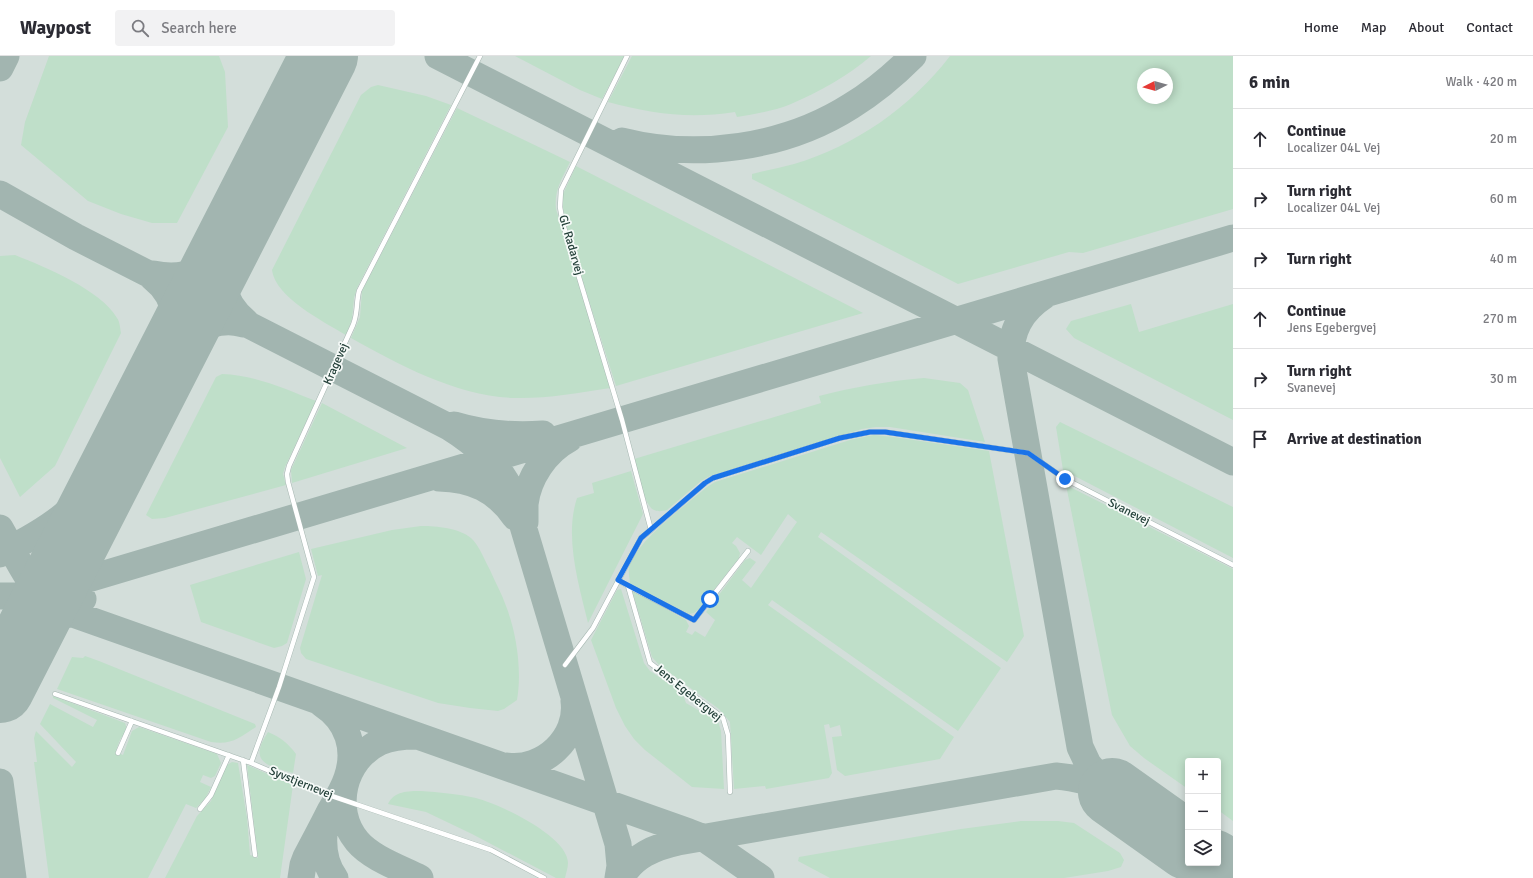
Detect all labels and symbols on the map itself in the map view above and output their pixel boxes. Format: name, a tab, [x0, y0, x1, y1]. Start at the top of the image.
north arrow	[1137, 68, 1173, 104]
street label: Gl. Radarvej	[555, 213, 587, 277]
street label: Kragevej	[320, 341, 352, 387]
route end	[1056, 470, 1074, 488]
street label: Svanevej	[1106, 495, 1152, 529]
route start	[701, 590, 719, 608]
street label: Jens Egebergvej	[651, 661, 725, 725]
street label: Syvstjernevej	[267, 763, 335, 803]

